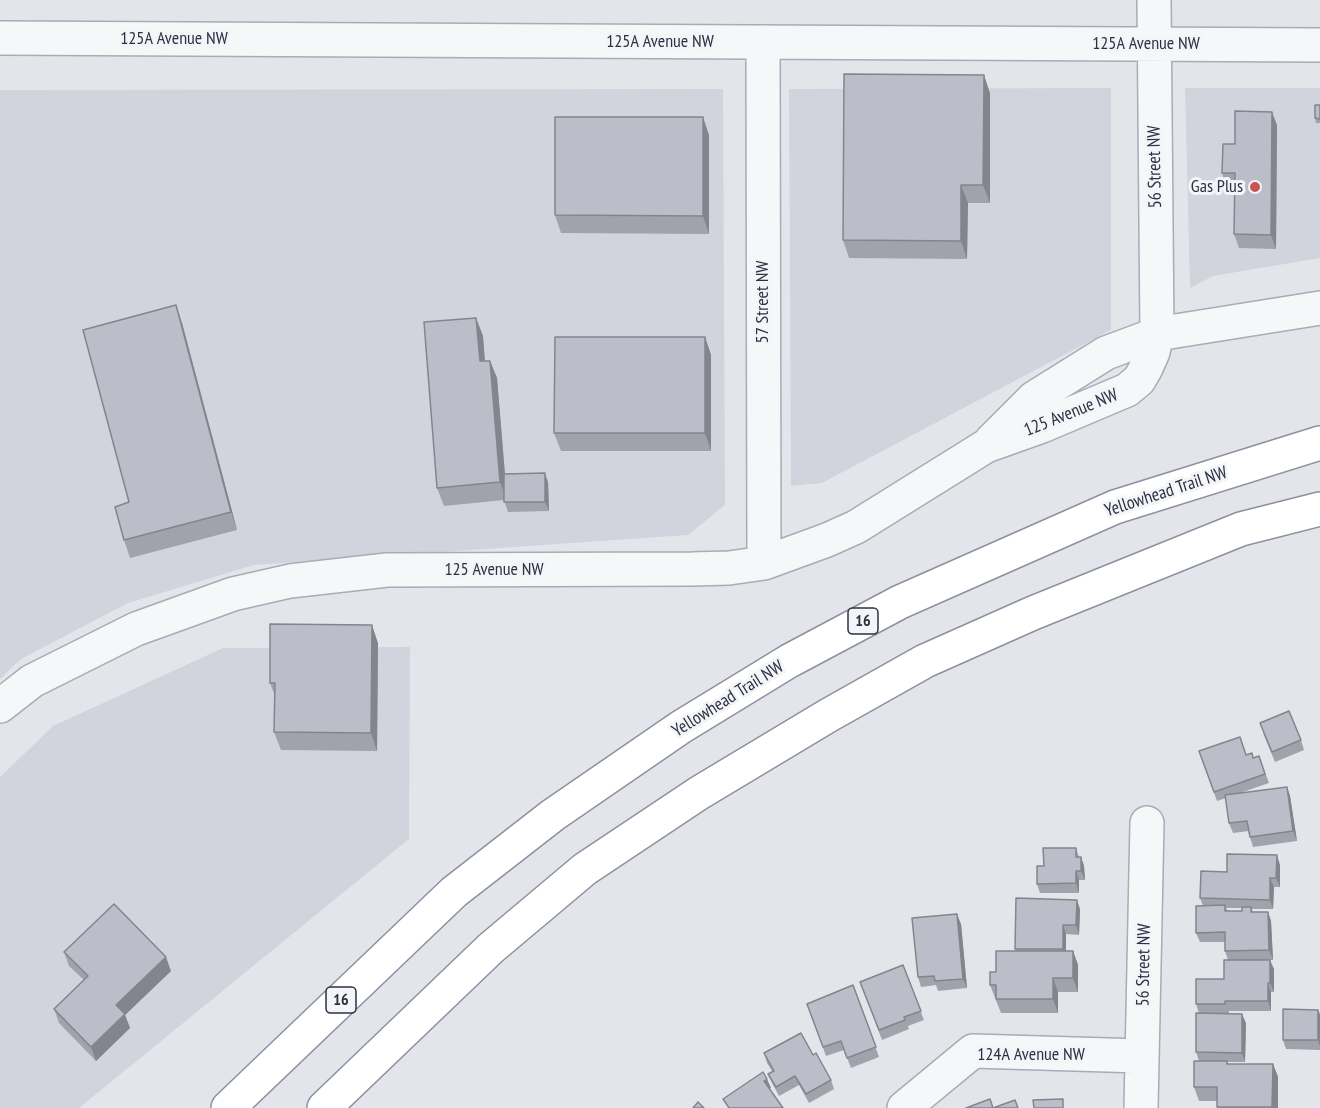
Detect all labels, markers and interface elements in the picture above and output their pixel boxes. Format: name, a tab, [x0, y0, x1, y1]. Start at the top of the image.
street label: 125A Avenue NW	[120, 28, 228, 50]
street label: 125A Avenue NW	[606, 31, 714, 53]
street label: 125A Avenue NW	[1092, 33, 1200, 55]
street label: 56 Street NW	[1143, 125, 1167, 209]
place label: Gas Plus	[1191, 176, 1243, 198]
marker: Gas Plus	[1248, 180, 1262, 194]
street label: 57 Street NW	[752, 261, 774, 343]
street label: 125 Avenue NW	[1021, 384, 1121, 442]
street label: Yellowhead Trail NW	[1102, 462, 1230, 522]
street label: 125 Avenue NW	[444, 559, 544, 581]
road number: 16	[848, 608, 878, 634]
street label: Yellowhead Trail NW	[668, 656, 788, 742]
street label: 56 Street NW	[1132, 923, 1156, 1007]
road number: 16	[326, 987, 356, 1013]
street label: 124A Avenue NW	[977, 1044, 1085, 1066]

